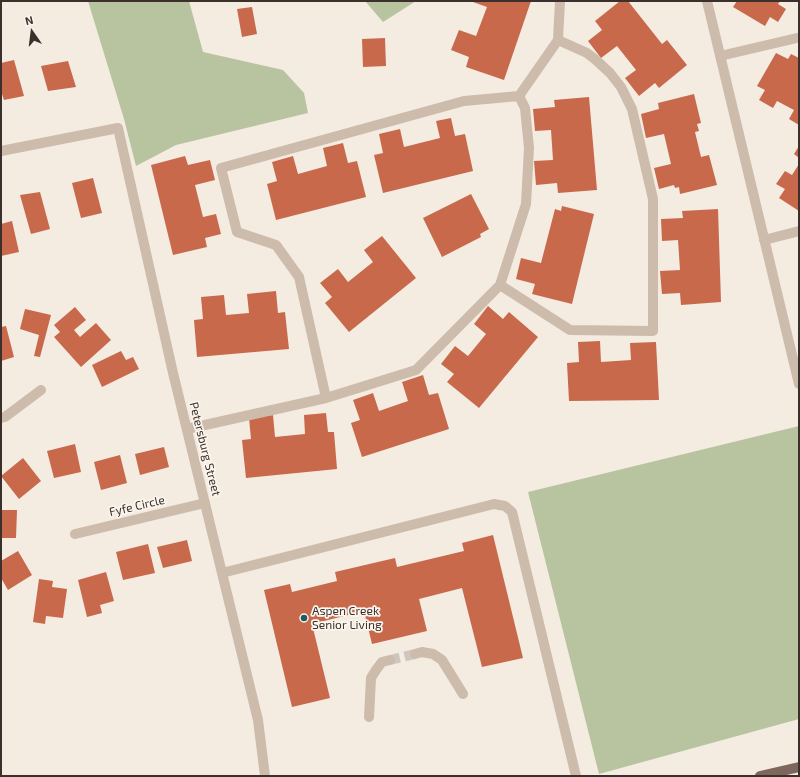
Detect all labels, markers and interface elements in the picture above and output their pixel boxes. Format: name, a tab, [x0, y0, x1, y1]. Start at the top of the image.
north arrow	[12, 12, 52, 52]
text: N	[24, 13, 34, 27]
street label: Petersburg Street	[186, 400, 224, 498]
street label: Fyfe Circle	[108, 493, 166, 519]
place label: Aspen Creek Senior Living	[312, 604, 382, 632]
marker: Aspen Creek Senior Living	[299, 613, 309, 623]

